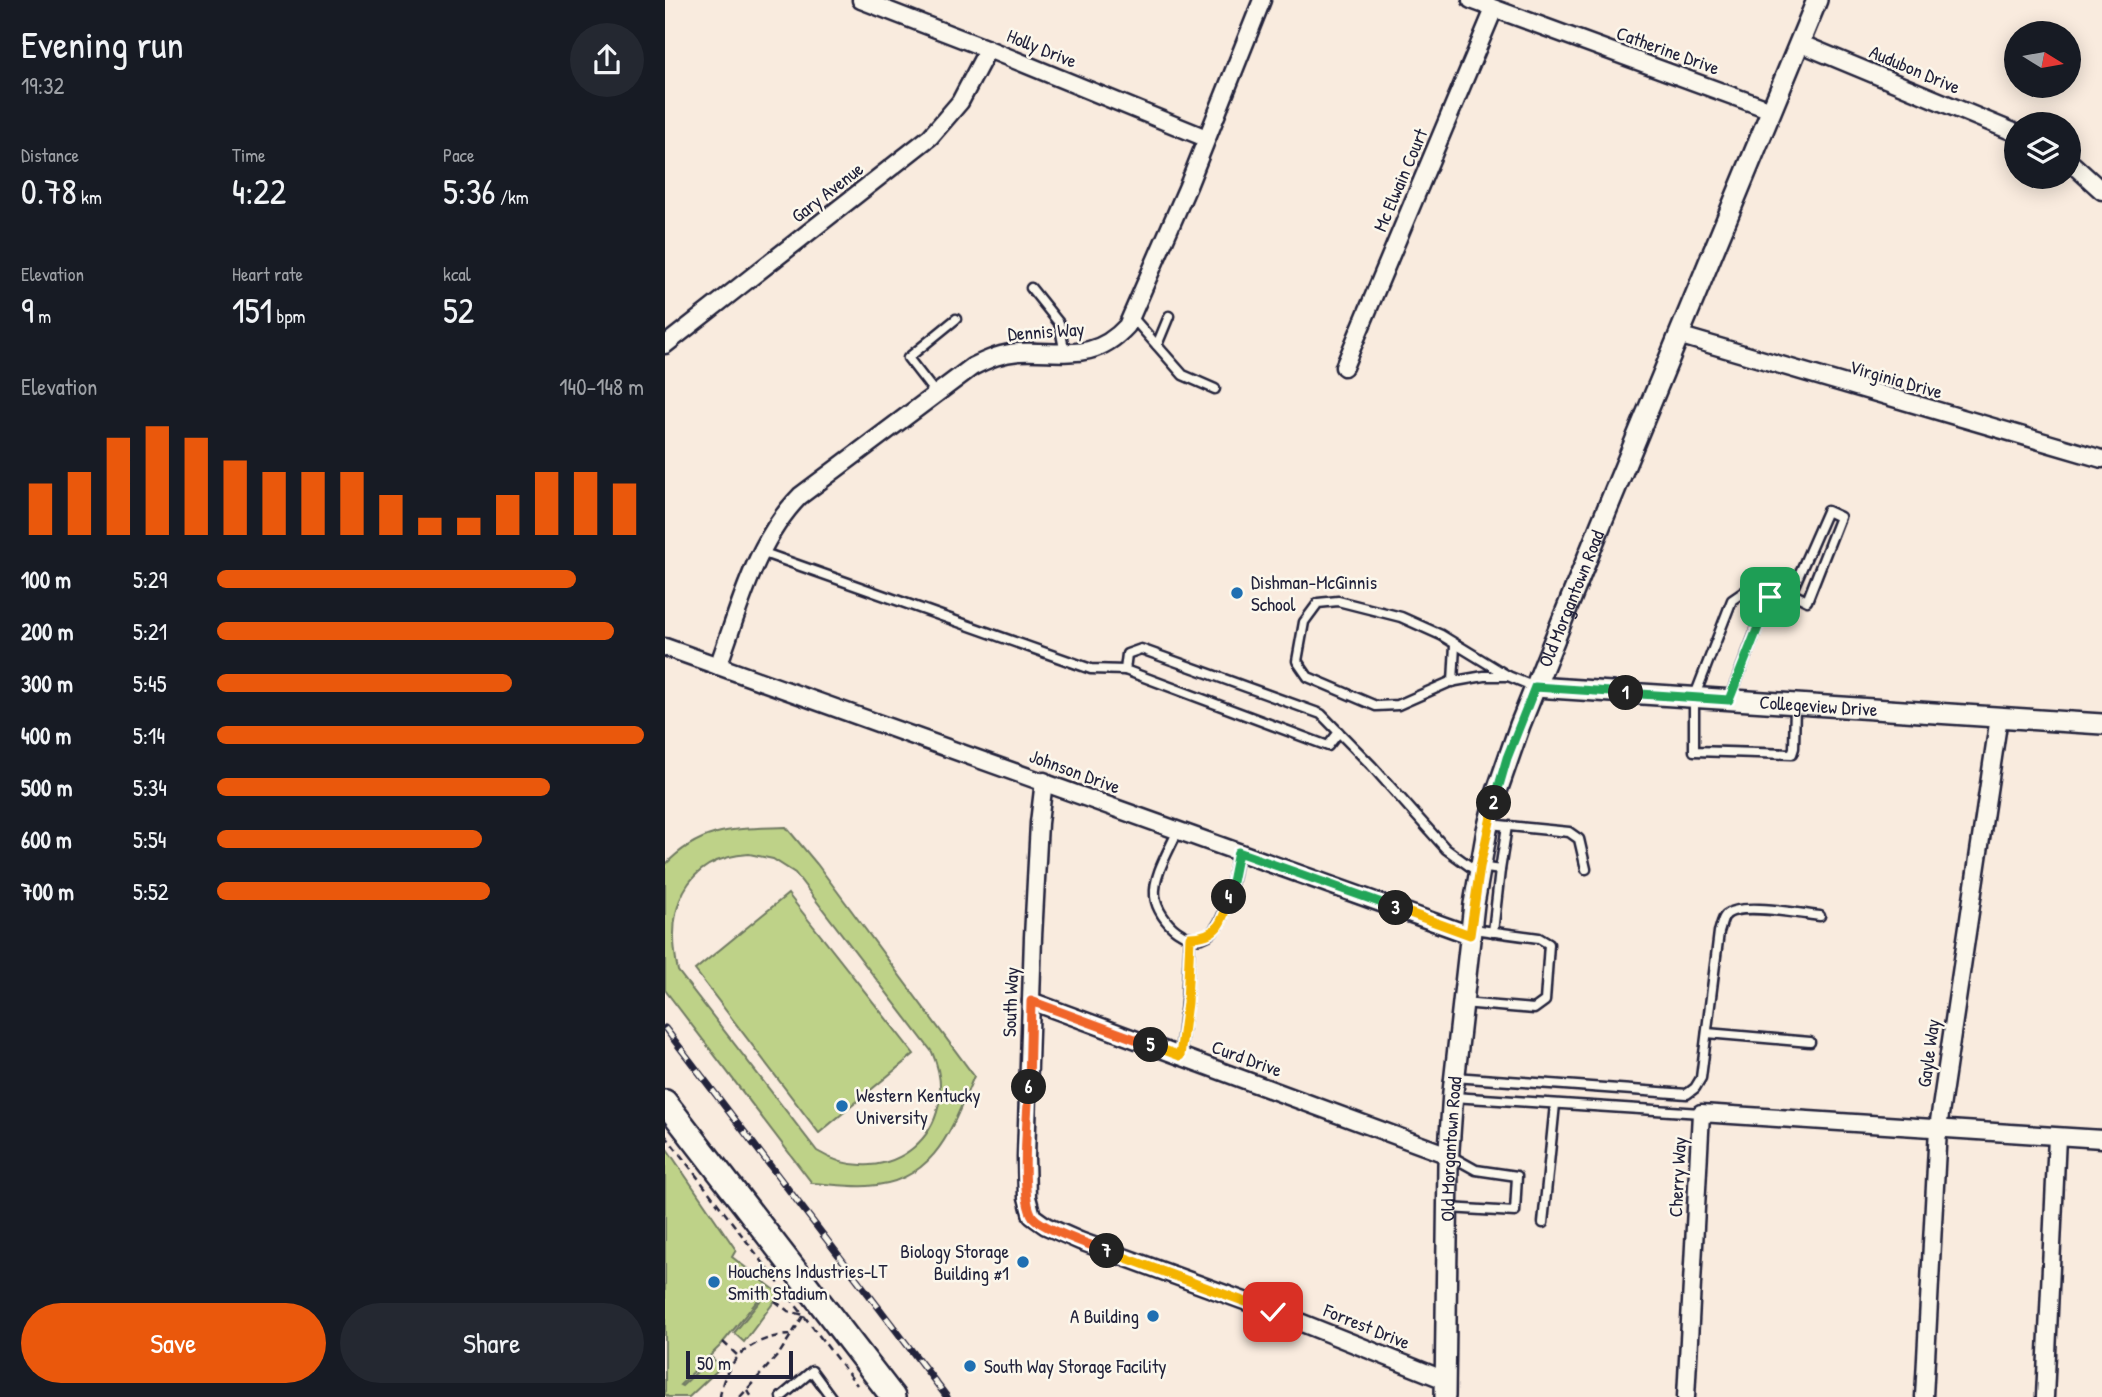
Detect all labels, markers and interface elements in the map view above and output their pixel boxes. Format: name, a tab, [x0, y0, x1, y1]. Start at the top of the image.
text: Evening run	[21, 18, 184, 70]
street label: Catherine Drive	[1613, 19, 1723, 81]
north arrow	[2004, 21, 2081, 98]
map controls	[2004, 21, 2081, 189]
street label: Holly Drive	[1003, 22, 1081, 74]
button: share	[570, 23, 644, 97]
street label: Audubon Drive	[1866, 38, 1965, 100]
text: 19:32	[21, 70, 64, 101]
button: layers	[2004, 112, 2081, 189]
street label: Mc Elwain Court	[1367, 124, 1434, 235]
text: Distance	[21, 142, 79, 168]
text: Time	[232, 142, 266, 168]
text: Pace	[443, 142, 475, 168]
street label: Gary Avenue	[786, 155, 869, 228]
text: 0.78	[21, 168, 77, 215]
text: 4:22	[232, 168, 286, 215]
text: 5:36	[443, 168, 496, 215]
text: km	[77, 184, 102, 210]
text: /km	[496, 184, 529, 210]
text: Elevation	[21, 261, 84, 287]
text: Heart rate	[232, 261, 303, 287]
text: kcal	[443, 261, 471, 287]
text: 9	[21, 287, 34, 334]
text: 151	[232, 287, 272, 334]
text: 52	[443, 287, 474, 334]
text: m	[34, 303, 51, 329]
text: bpm	[272, 303, 305, 329]
street label: Dennis Way	[1007, 315, 1085, 347]
street label: Virginia Drive	[1847, 353, 1946, 405]
text: Elevation	[21, 371, 97, 402]
text: 140–148 m	[559, 371, 644, 402]
street label: Old Morgantown Road	[1532, 526, 1610, 671]
text: 100 m	[21, 564, 71, 595]
text: 5:29	[133, 564, 167, 595]
pin	[1740, 567, 1800, 627]
place label: Dishman-McGinnis School	[1251, 569, 1377, 617]
icon: arrive	[1751, 578, 1789, 616]
marker: Dishman-McGinnis School	[1229, 585, 1245, 601]
text: 200 m	[21, 616, 73, 647]
text: 5:21	[133, 616, 167, 647]
text: 300 m	[21, 668, 73, 699]
text: 5:45	[133, 668, 166, 699]
pin: 1	[1609, 676, 1643, 710]
text: 1	[1622, 679, 1629, 705]
street label: Collegeview Drive	[1759, 689, 1879, 722]
text: 400 m	[21, 720, 71, 751]
text: 5:14	[133, 720, 165, 751]
street label: Johnson Drive	[1026, 743, 1124, 800]
text: 500 m	[21, 772, 72, 803]
text: 5:34	[133, 772, 167, 803]
pin: 2	[1477, 786, 1511, 820]
text: 2	[1489, 789, 1498, 815]
text: 600 m	[21, 824, 72, 855]
text: 5:54	[133, 824, 166, 855]
text: 700 m	[21, 876, 74, 907]
text: 5:52	[133, 876, 169, 907]
pin: 4	[1211, 880, 1247, 914]
text: 4	[1225, 883, 1232, 909]
pin: 3	[1379, 890, 1413, 926]
text: 3	[1391, 894, 1400, 920]
street label: South Way	[996, 967, 1024, 1037]
street label: Gayle Way	[1910, 1017, 1946, 1089]
pin: 5	[1133, 1028, 1169, 1062]
text: 5	[1146, 1031, 1155, 1057]
street label: Curd Drive	[1208, 1033, 1286, 1083]
pin: 6	[1011, 1070, 1047, 1104]
text: 6	[1025, 1073, 1032, 1099]
street label: Old Morgantown Road	[1434, 1075, 1468, 1222]
place label: Western Kentucky University	[856, 1082, 980, 1130]
marker: Western Kentucky University	[834, 1098, 850, 1114]
street label: Cherry Way	[1662, 1136, 1692, 1218]
pin: 7	[1089, 1234, 1125, 1268]
text: 7	[1102, 1237, 1111, 1263]
place label: Biology Storage Building #1	[900, 1238, 1009, 1286]
marker: Biology Storage Building #1	[1015, 1254, 1031, 1270]
place label: Houchens Industries-LT Smith Stadium	[728, 1258, 888, 1306]
marker: Houchens Industries-LT Smith Stadium	[706, 1274, 722, 1290]
pin	[1243, 1282, 1303, 1342]
icon: check	[1254, 1293, 1292, 1331]
street label: Forrest Drive	[1319, 1297, 1414, 1355]
button: Save	[21, 1303, 326, 1383]
button: Share	[340, 1303, 644, 1383]
place label: A Building	[1070, 1303, 1139, 1329]
marker: A Building	[1145, 1308, 1161, 1324]
scale bar	[686, 1348, 793, 1380]
text: 50 m	[697, 1350, 731, 1376]
place label: South Way Storage Facility	[984, 1353, 1167, 1379]
marker: South Way Storage Facility	[962, 1358, 978, 1374]

